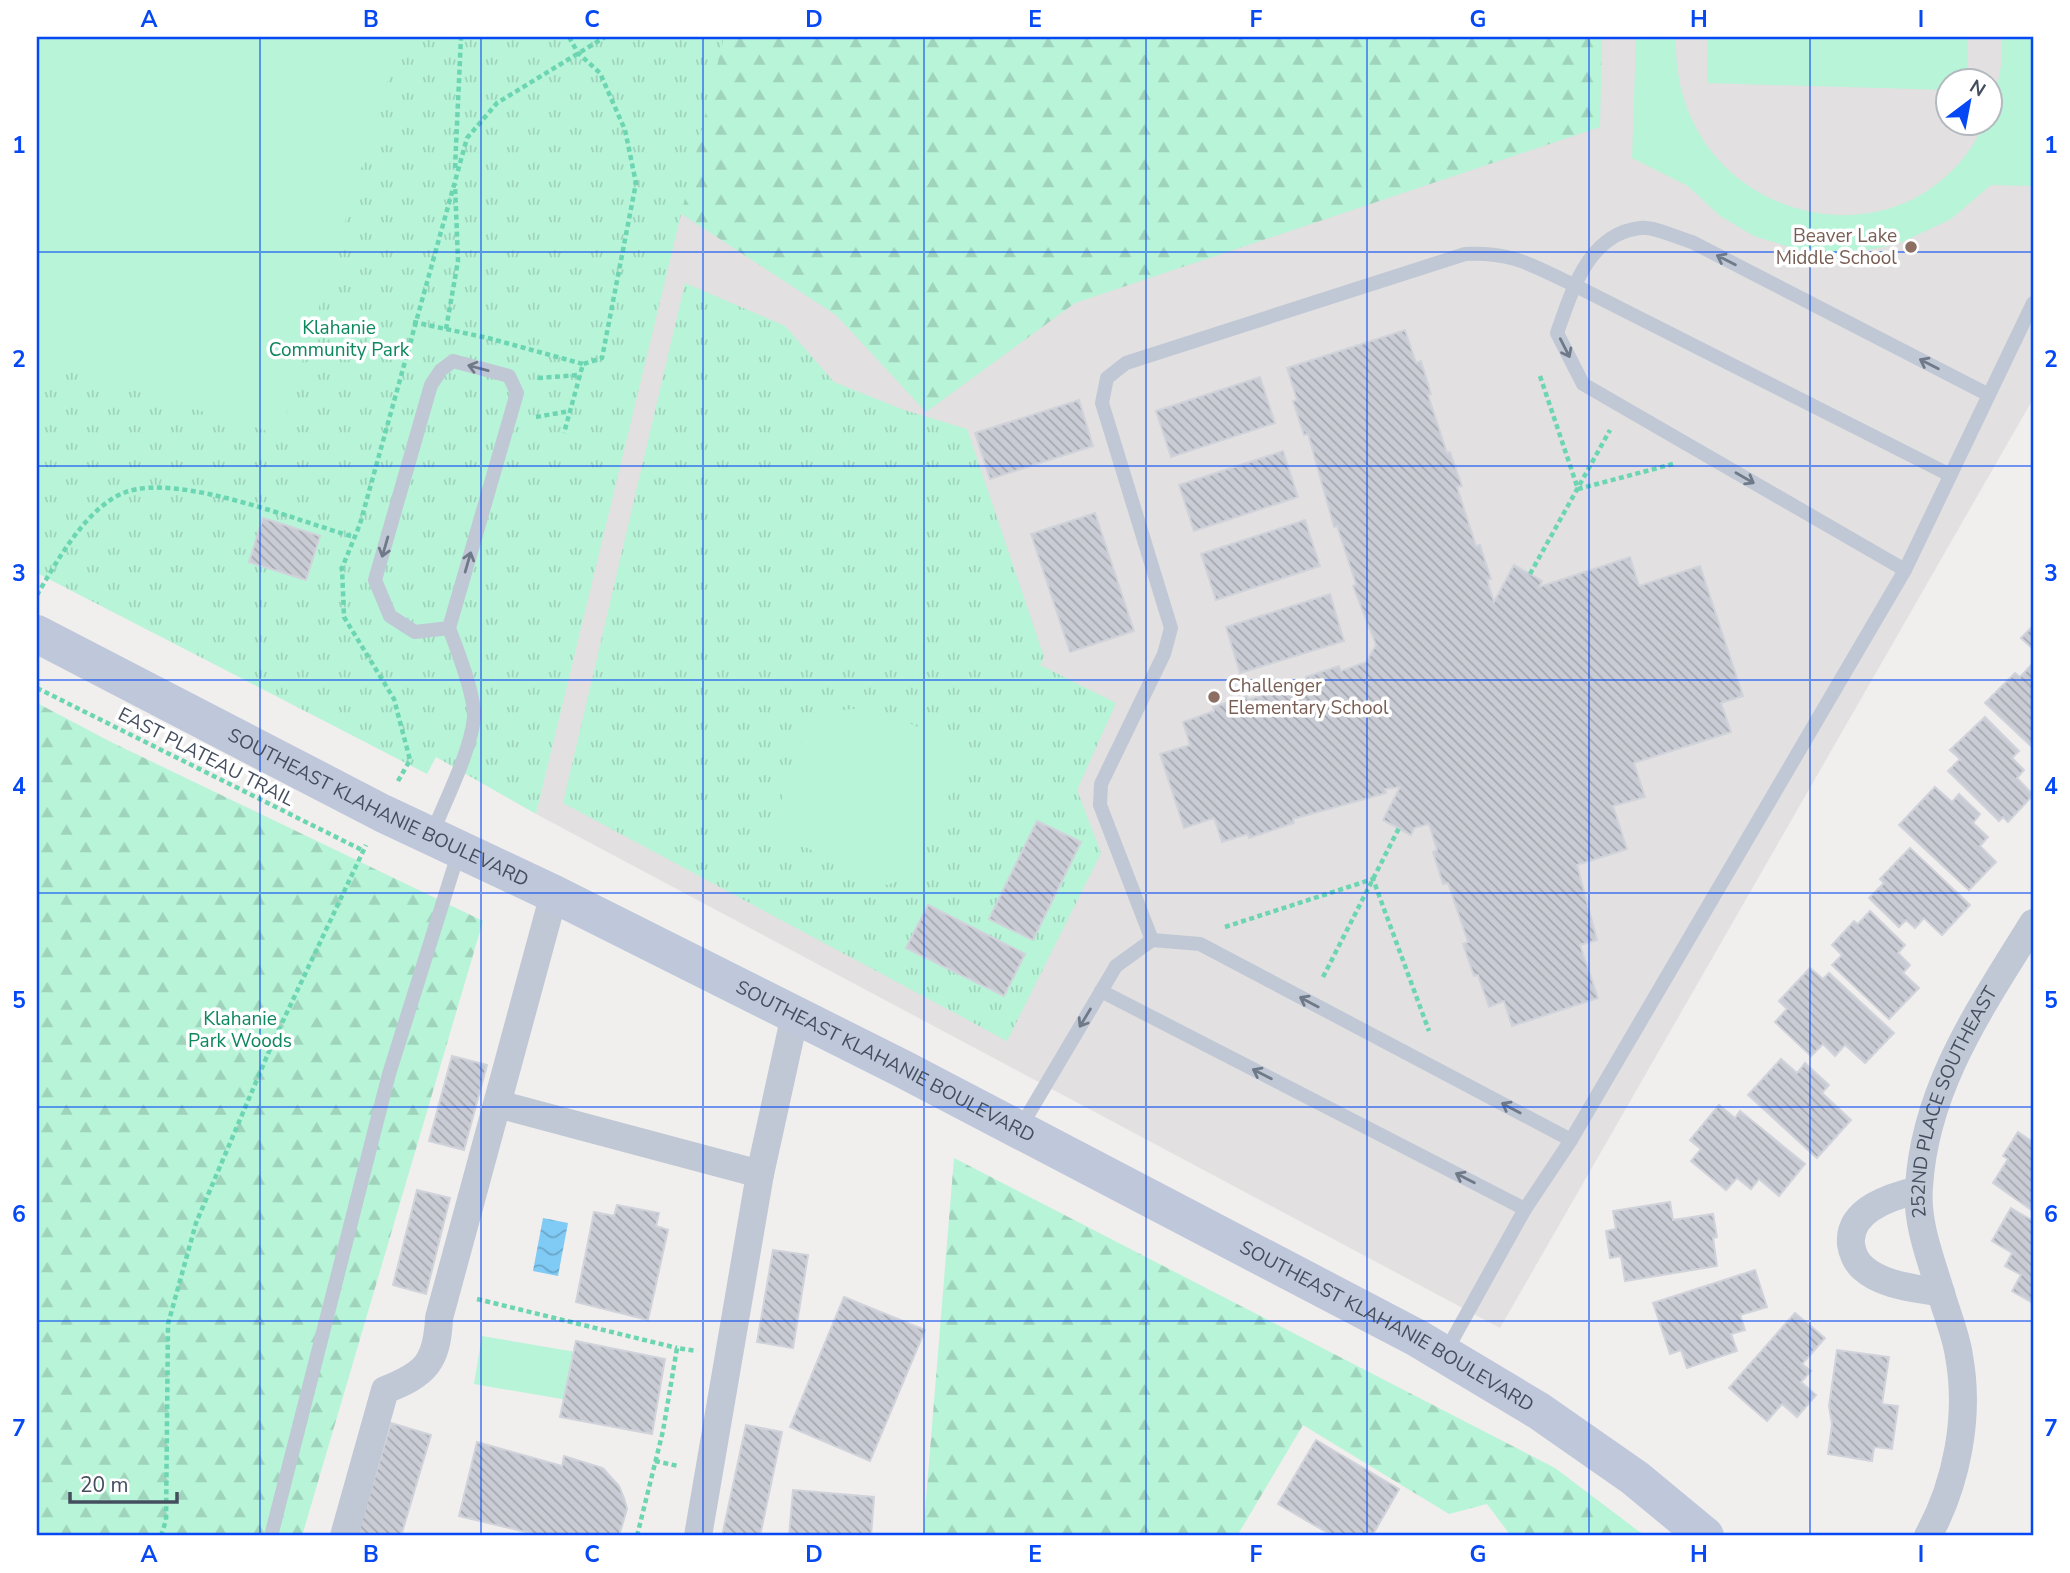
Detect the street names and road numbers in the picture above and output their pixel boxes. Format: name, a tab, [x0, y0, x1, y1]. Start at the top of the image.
street label: EAST PLATEAU TRAIL	[114, 701, 299, 813]
street label: SOUTHEAST KLAHANIE BOULEVARD	[223, 722, 533, 893]
street label: SOUTHEAST KLAHANIE BOULEVARD	[731, 974, 1039, 1149]
street label: 252ND PLACE SOUTHEAST	[1905, 981, 2004, 1220]
street label: SOUTHEAST KLAHANIE BOULEVARD	[1235, 1234, 1539, 1418]

